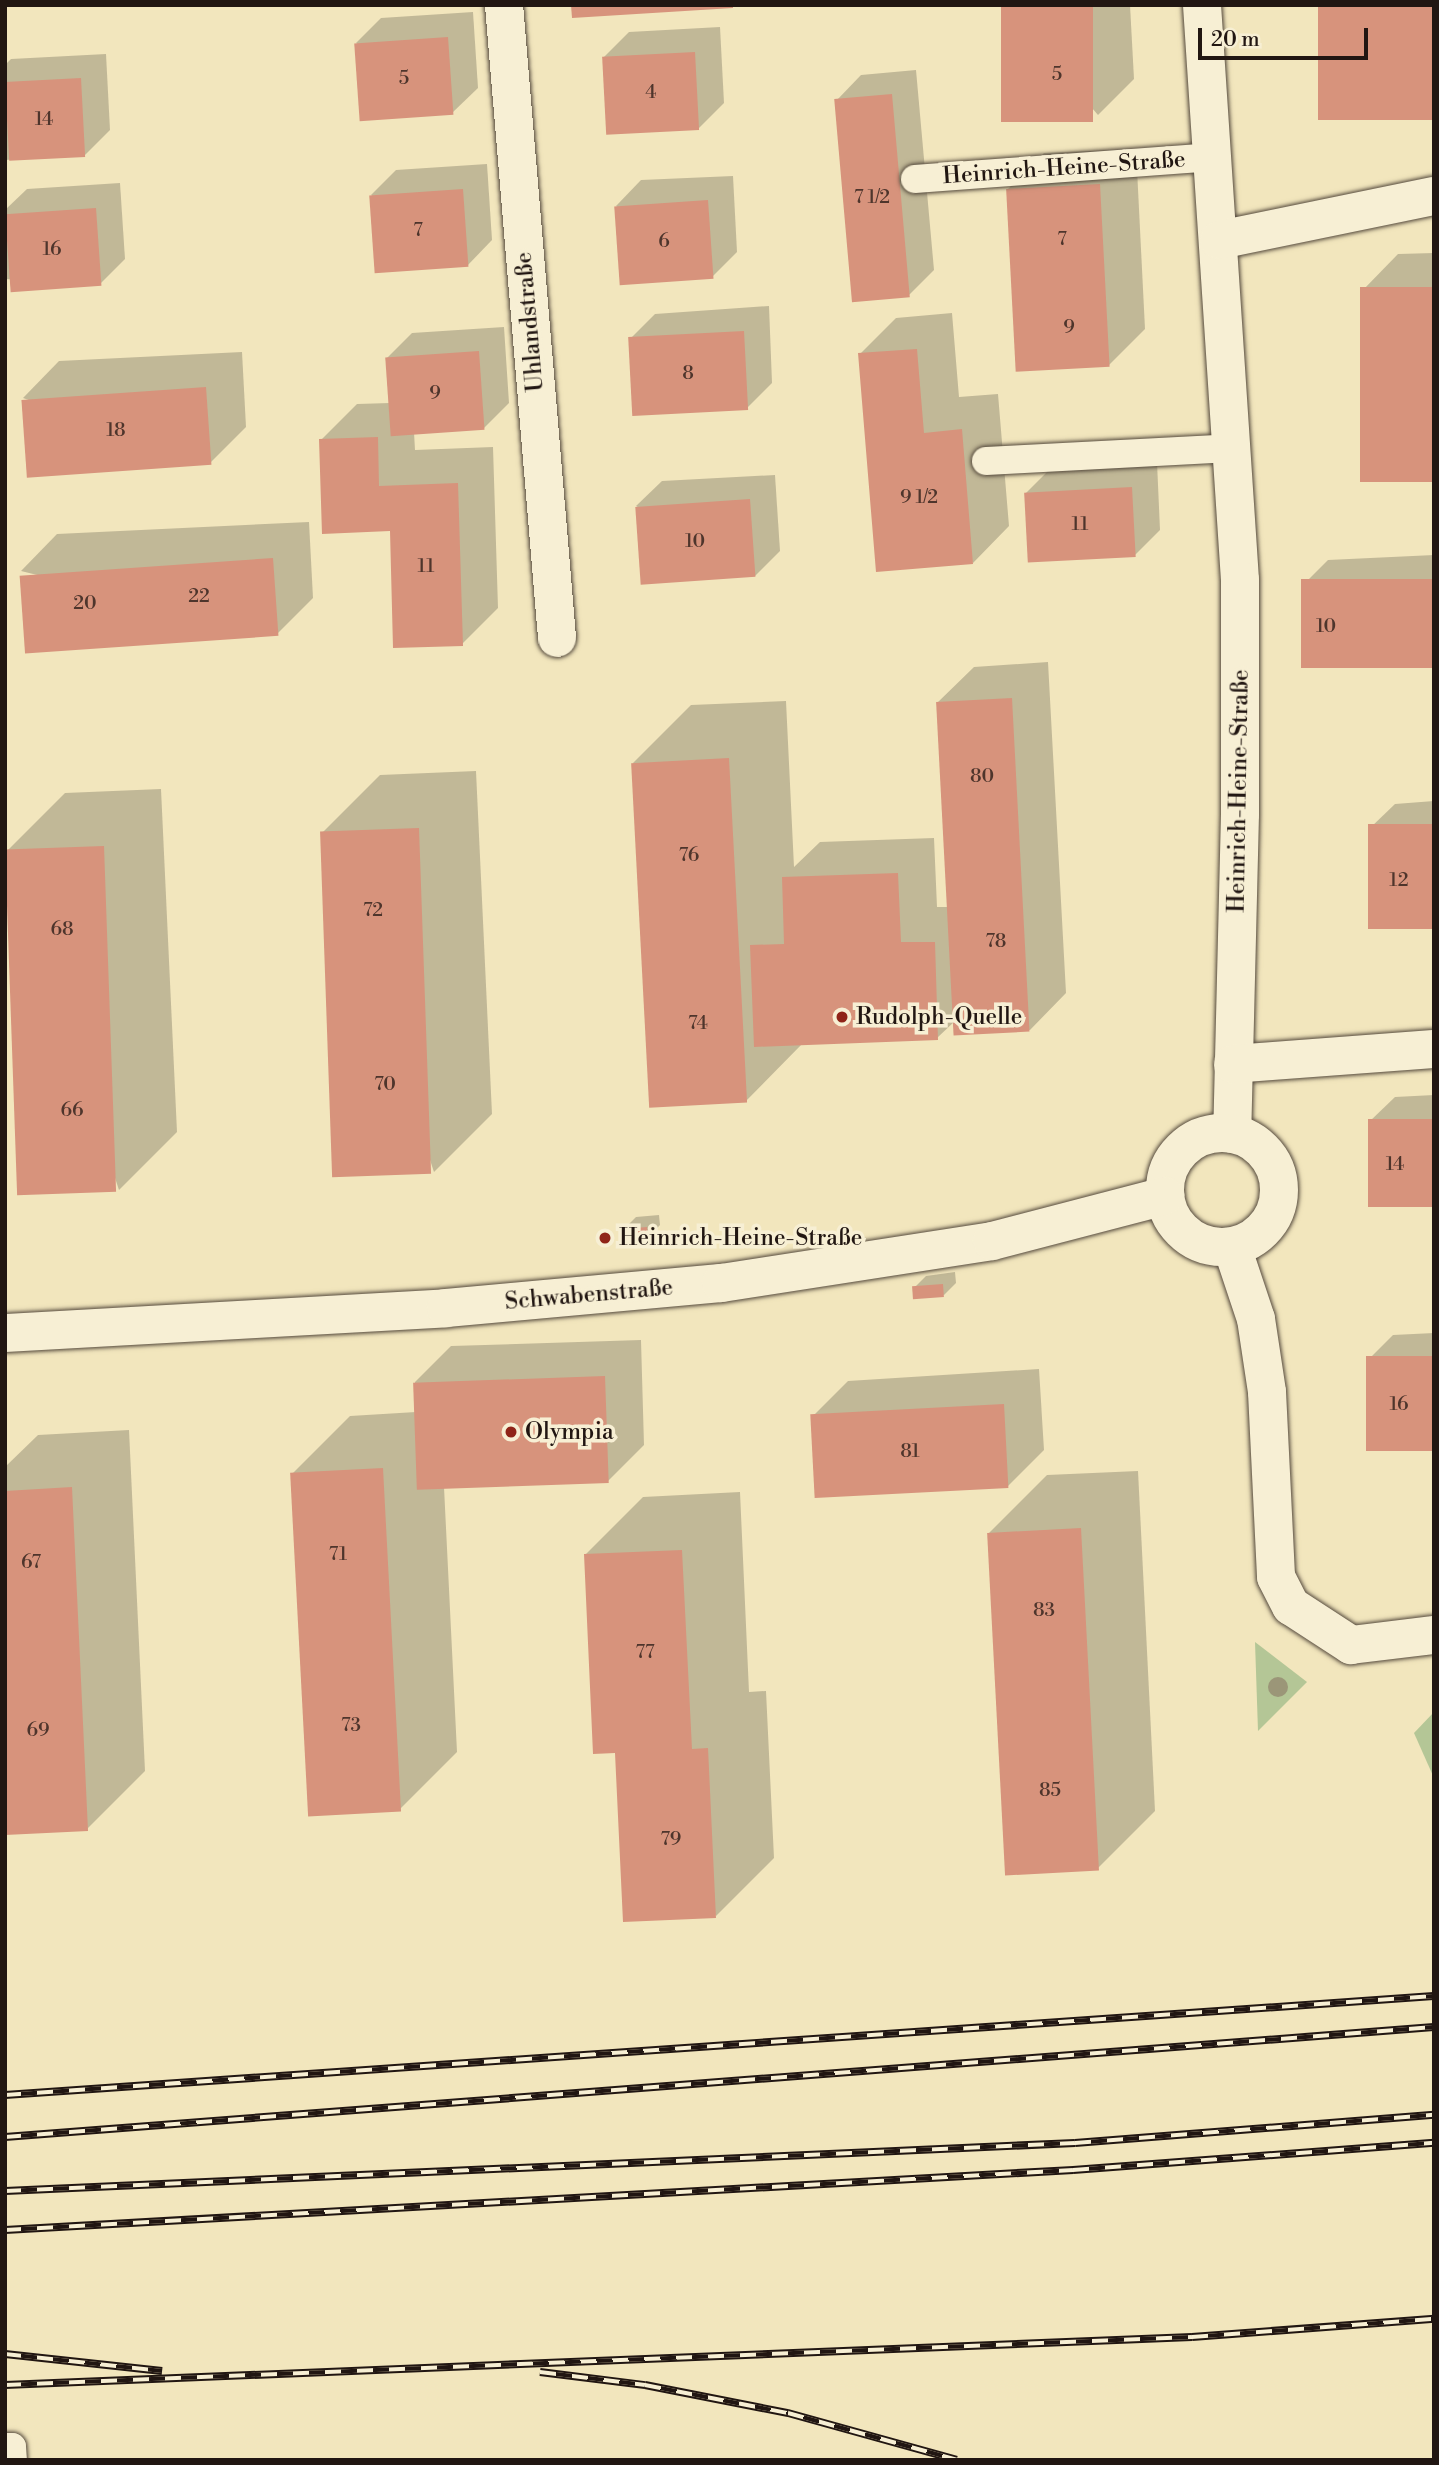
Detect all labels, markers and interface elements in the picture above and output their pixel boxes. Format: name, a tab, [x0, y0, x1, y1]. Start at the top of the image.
scale bar	[1201, 14, 1371, 58]
text: 20 m	[1211, 27, 1260, 53]
house number: 5	[1052, 64, 1062, 86]
house number: 5	[399, 68, 409, 90]
house number: 4	[645, 82, 657, 104]
house number: 14	[35, 109, 53, 131]
street label: Heinrich-Heine-Straße	[942, 146, 1186, 190]
house number: 7 1/2	[854, 187, 890, 209]
house number: 7	[413, 220, 423, 242]
house number: 7	[1057, 229, 1067, 251]
house number: 6	[658, 231, 670, 253]
house number: 16	[42, 239, 62, 261]
street label: Uhlandstraße	[510, 251, 550, 393]
house number: 9	[1063, 317, 1075, 339]
house number: 8	[682, 363, 694, 385]
house number: 9	[429, 383, 441, 405]
house number: 18	[106, 420, 126, 442]
house number: 9 1/2	[900, 487, 938, 509]
house number: 11	[1072, 514, 1088, 536]
house number: 10	[685, 531, 705, 553]
house number: 11	[418, 556, 434, 578]
house number: 22	[188, 586, 210, 608]
house number: 20	[73, 593, 97, 615]
house number: 10	[1316, 616, 1336, 638]
street label: Heinrich-Heine-Straße	[1223, 669, 1255, 913]
house number: 80	[970, 766, 994, 788]
house number: 76	[679, 845, 699, 867]
house number: 12	[1389, 870, 1409, 892]
house number: 72	[363, 900, 383, 922]
house number: 68	[50, 919, 74, 941]
house number: 78	[986, 931, 1006, 953]
place label: Rudolph-Quelle	[856, 1003, 1022, 1031]
marker: Rudolph-Quelle	[834, 1009, 850, 1025]
house number: 74	[688, 1013, 708, 1035]
house number: 70	[374, 1074, 396, 1096]
house number: 66	[60, 1100, 84, 1122]
house number: 14	[1386, 1154, 1404, 1176]
place label: Heinrich-Heine-Straße	[619, 1224, 862, 1252]
marker: Heinrich-Heine-Straße	[597, 1230, 613, 1246]
street label: Schwabenstraße	[504, 1274, 674, 1316]
house number: 16	[1389, 1394, 1409, 1416]
place label: Olympia	[525, 1418, 614, 1446]
marker: Olympia	[503, 1424, 519, 1440]
house number: 81	[900, 1441, 920, 1463]
house number: 71	[329, 1544, 347, 1566]
house number: 67	[21, 1552, 41, 1574]
house number: 83	[1033, 1600, 1055, 1622]
house number: 77	[635, 1642, 655, 1664]
house number: 73	[341, 1715, 361, 1737]
house number: 69	[26, 1720, 50, 1742]
house number: 85	[1039, 1780, 1061, 1802]
house number: 79	[661, 1829, 681, 1851]

